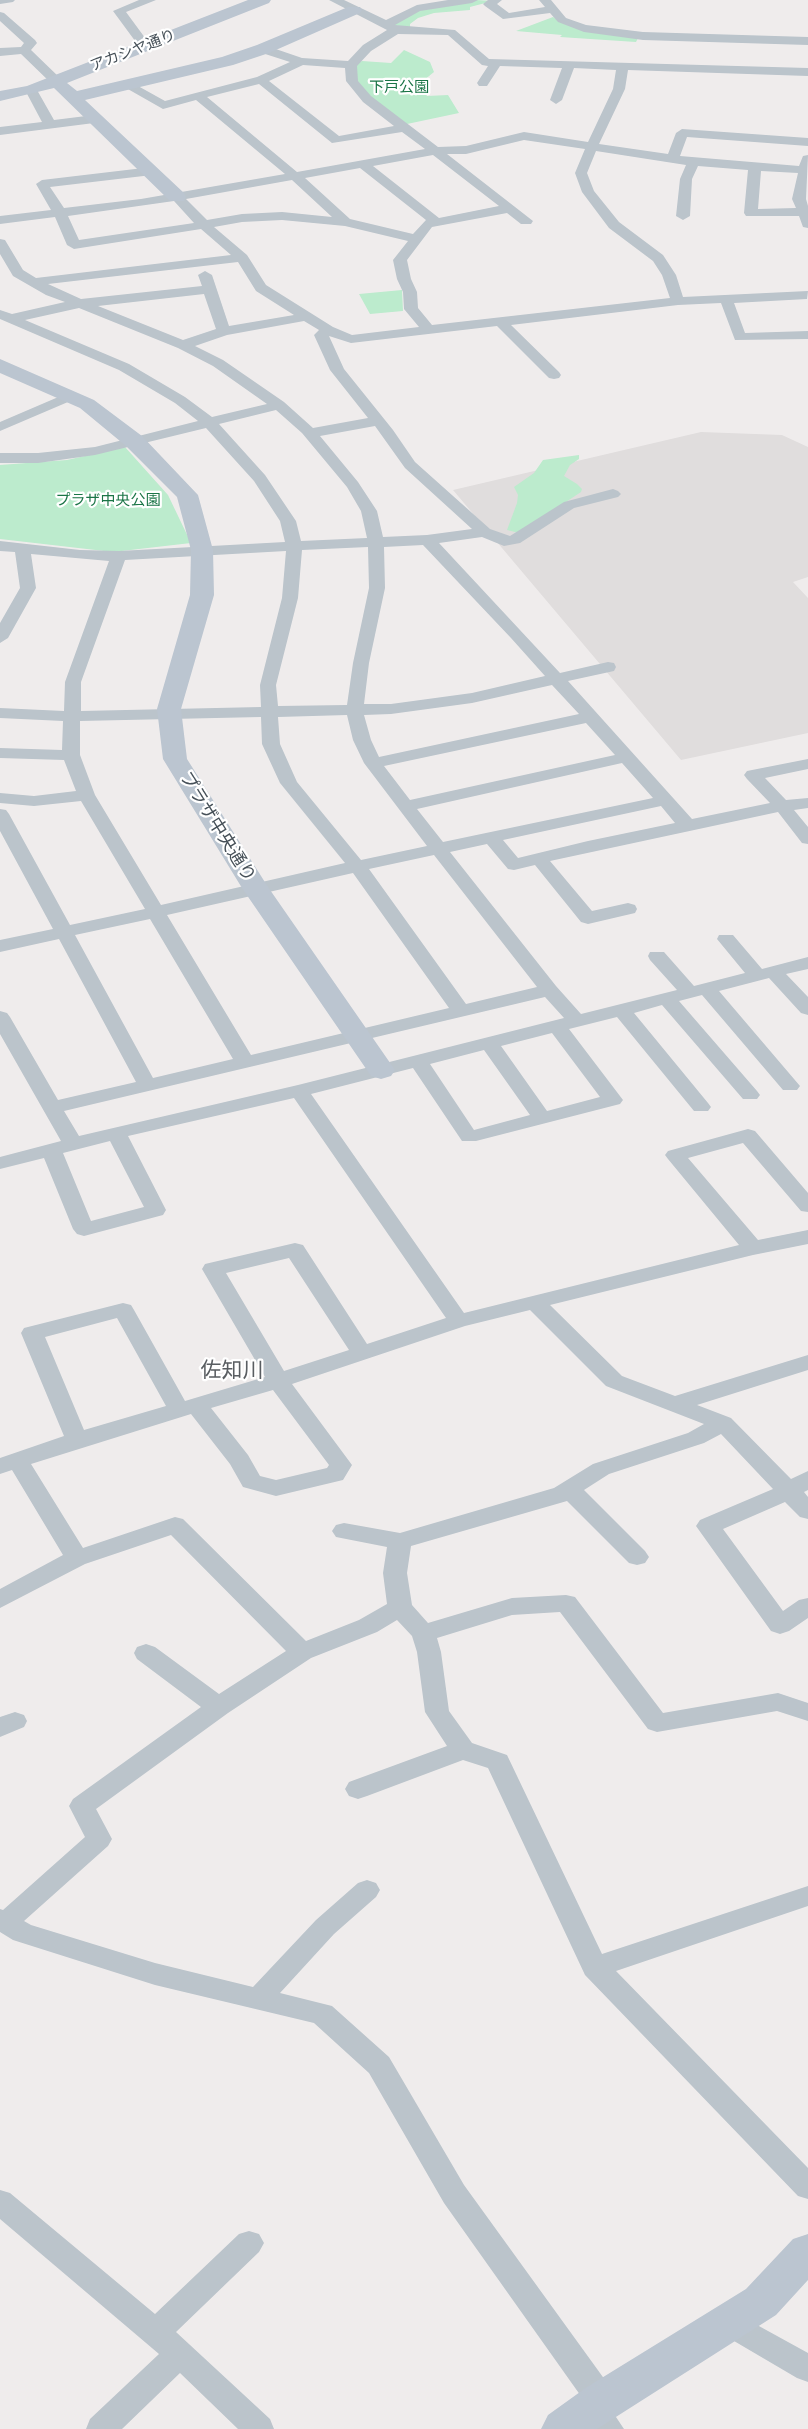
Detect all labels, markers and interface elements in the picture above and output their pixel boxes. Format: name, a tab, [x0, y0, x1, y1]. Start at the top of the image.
street label: アカシヤ通り	[88, 26, 178, 76]
park label: 下戸公園	[369, 79, 429, 97]
park label: プラザ中央公園	[56, 492, 160, 510]
street label: プラザ中央通り	[174, 768, 260, 886]
district label: 佐知川	[201, 1358, 263, 1384]

